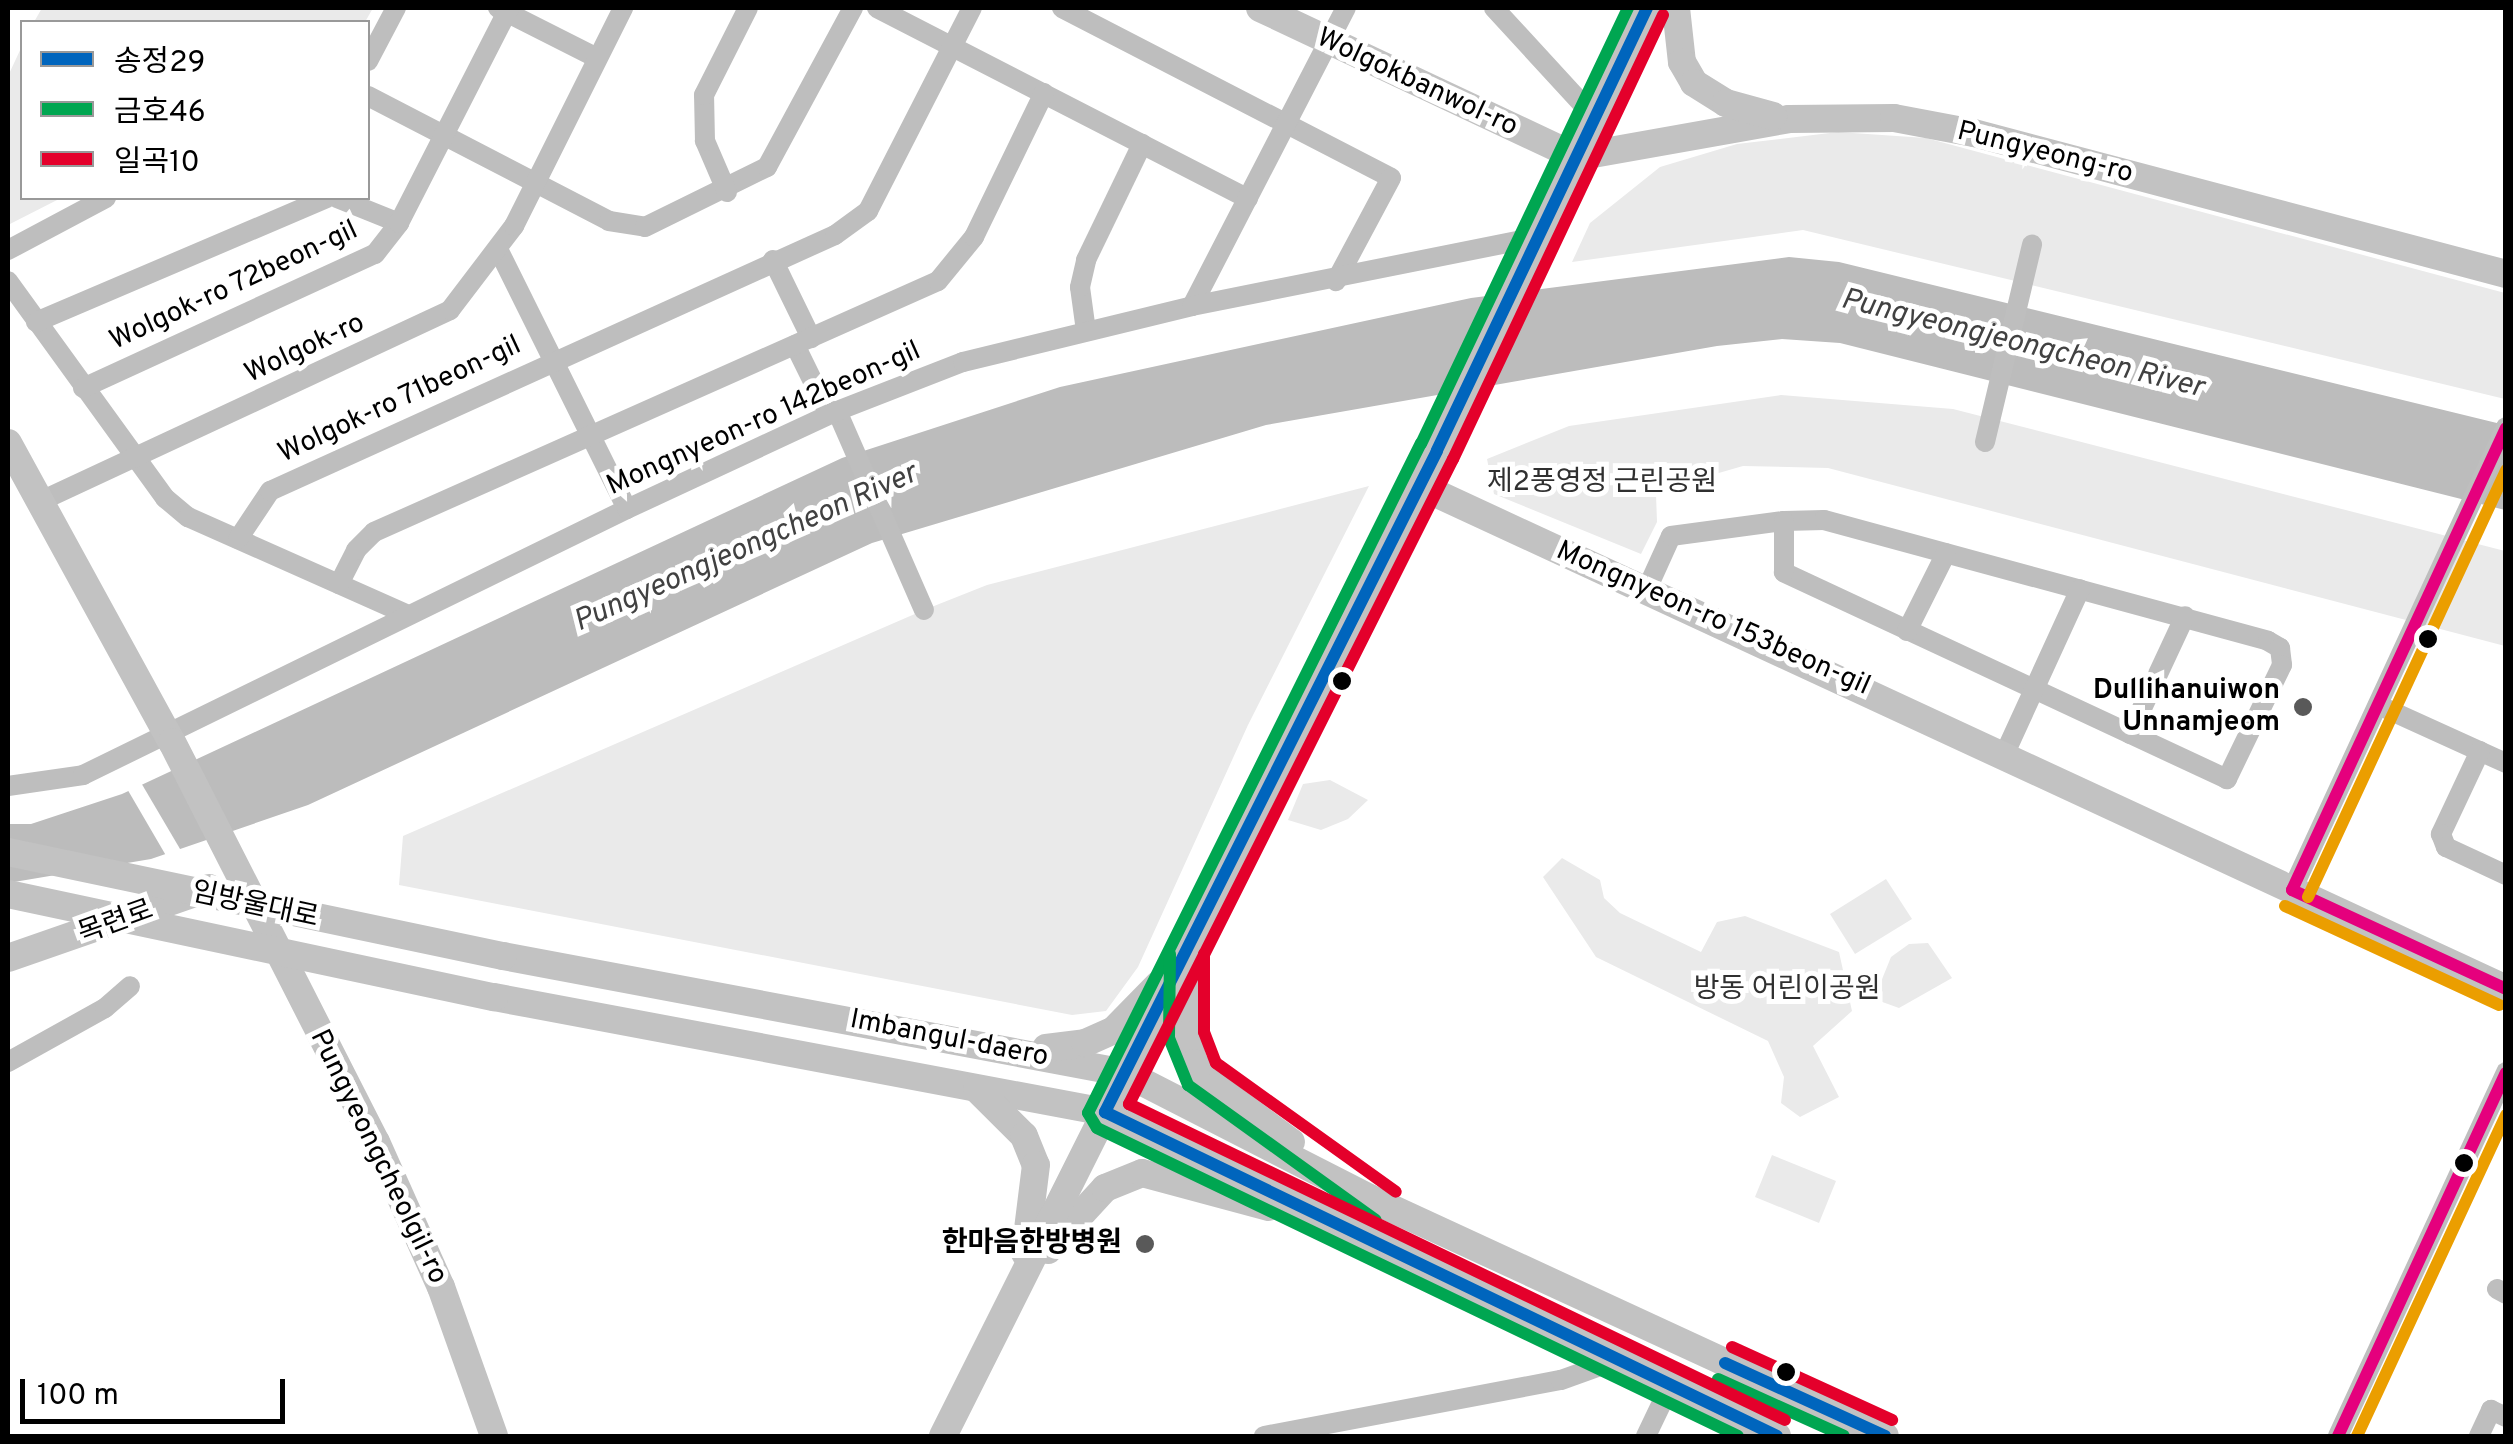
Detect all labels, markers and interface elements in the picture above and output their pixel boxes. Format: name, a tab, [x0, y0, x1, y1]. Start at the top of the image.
legend	[20, 20, 370, 200]
street label: Wolgokbanwol-ro	[1311, 22, 1523, 144]
text: 송정29	[114, 45, 205, 82]
text: 금호46	[114, 95, 206, 132]
street label: Pungyeong-ro	[1954, 115, 2136, 191]
text: 일곡10	[114, 145, 200, 182]
street label: Wolgok-ro 72beon-gil	[104, 214, 364, 358]
water label: Pungyeongjeongcheon River	[1837, 282, 2207, 408]
street label: Wolgok-ro	[240, 307, 370, 391]
street label: Wolgok-ro 71beon-gil	[273, 329, 527, 471]
street label: Mongnyeon-ro 142beon-gil	[602, 335, 926, 503]
water label: Pungyeongjeongcheon River	[569, 457, 923, 641]
park label: 제2풍영정 근린공원	[1487, 466, 1717, 500]
street label: Mongnyeon-ro 153beon-gil	[1551, 534, 1875, 704]
unlabelled marker	[2418, 629, 2438, 649]
unlabelled marker	[1332, 671, 1352, 691]
place label: Dullihanuiwon Unnamjeom	[2093, 674, 2280, 740]
marker: Dullihanuiwon Unnamjeom	[2290, 694, 2316, 720]
street label: 임방울대로	[189, 876, 321, 936]
street label: 목련로	[74, 894, 158, 952]
park label: 방동 어린이공원	[1694, 973, 1880, 1007]
street label: Imbangul-daero	[847, 1003, 1051, 1075]
street label: Pungyeongcheolgil-ro	[302, 1024, 454, 1290]
unlabelled marker	[2454, 1153, 2474, 1173]
place label: 한마음한방병원	[942, 1227, 1122, 1261]
marker: 한마음한방병원	[1132, 1231, 1158, 1257]
scale bar	[25, 1359, 290, 1421]
unlabelled marker	[1776, 1362, 1796, 1382]
text: 100 m	[37, 1378, 119, 1415]

